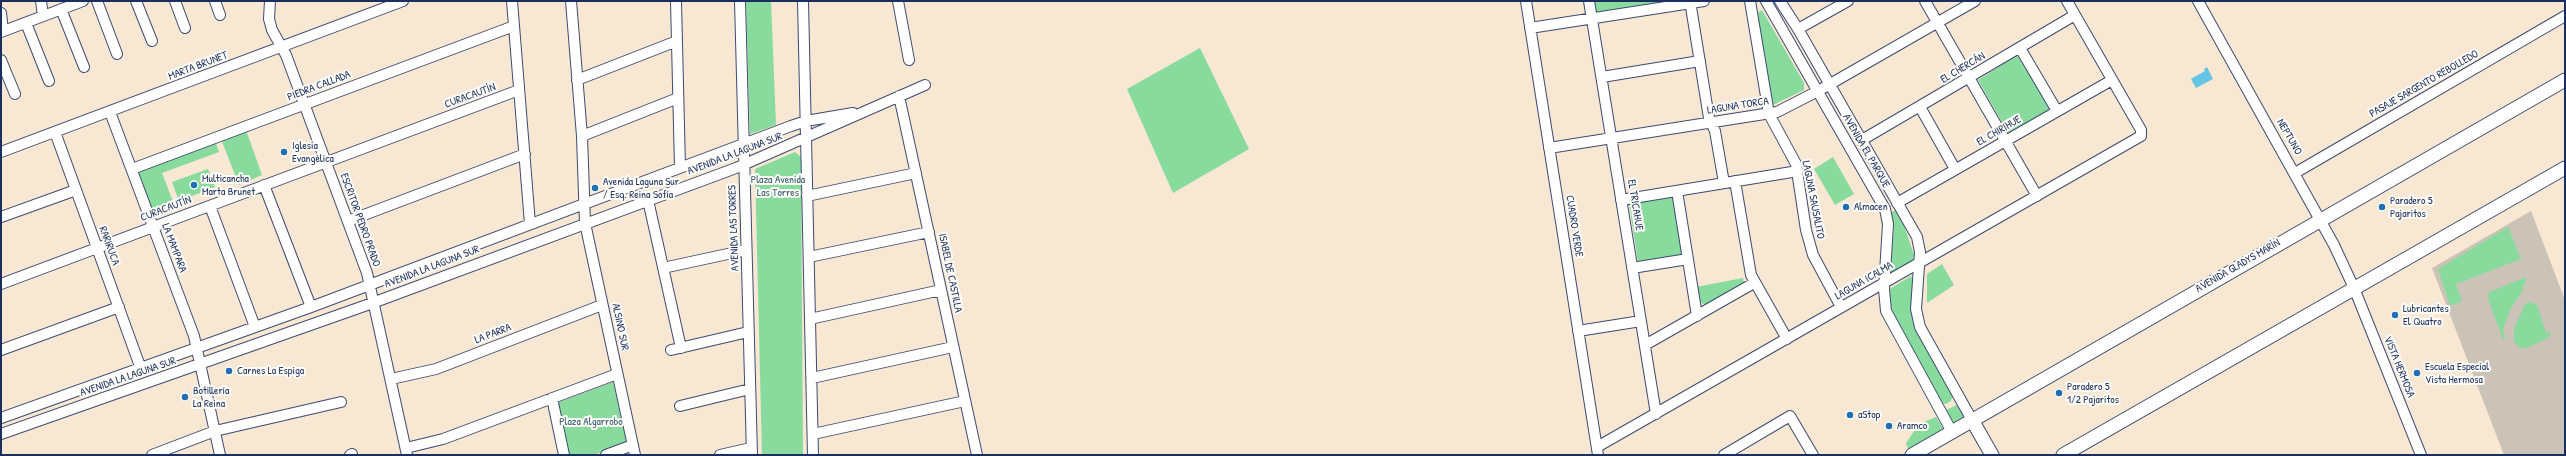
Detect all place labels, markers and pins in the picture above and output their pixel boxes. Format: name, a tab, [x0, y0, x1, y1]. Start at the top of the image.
place label: Iglesia Evangélica	[292, 139, 334, 165]
marker: Iglesia Evangélica	[279, 147, 289, 157]
place label: Multicancha Marta Brunet	[202, 172, 255, 198]
place label: Avenida Laguna Sur / Esq. Reina Sofía	[603, 175, 679, 201]
marker: Multicancha Marta Brunet	[189, 180, 199, 190]
marker: Avenida Laguna Sur / Esq. Reina Sofía	[590, 183, 600, 193]
place label: Paradero 5 Pajaritos	[2390, 194, 2433, 220]
place label: Almacen	[1854, 200, 1888, 214]
marker: Almacen	[1841, 202, 1851, 212]
marker: Paradero 5 Pajaritos	[2377, 202, 2387, 212]
place label: Lubricantes El Quatro	[2403, 302, 2449, 328]
marker: Lubricantes El Quatro	[2390, 310, 2400, 320]
place label: Escuela Especial Vista Hermosa	[2425, 360, 2489, 386]
place label: Carnes La Espiga	[237, 364, 304, 378]
marker: Carnes La Espiga	[224, 366, 234, 376]
marker: Escuela Especial Vista Hermosa	[2412, 368, 2422, 378]
place label: Paradero 5 1/2 Pajaritos	[2067, 380, 2119, 406]
place label: Botillería La Reina	[193, 384, 229, 410]
marker: Paradero 5 1/2 Pajaritos	[2054, 388, 2064, 398]
marker: Botillería La Reina	[180, 392, 190, 402]
place label: aStop	[1858, 408, 1880, 422]
marker: aStop	[1845, 410, 1855, 420]
place label: Aramco	[1897, 419, 1927, 433]
marker: Aramco	[1884, 421, 1894, 431]

